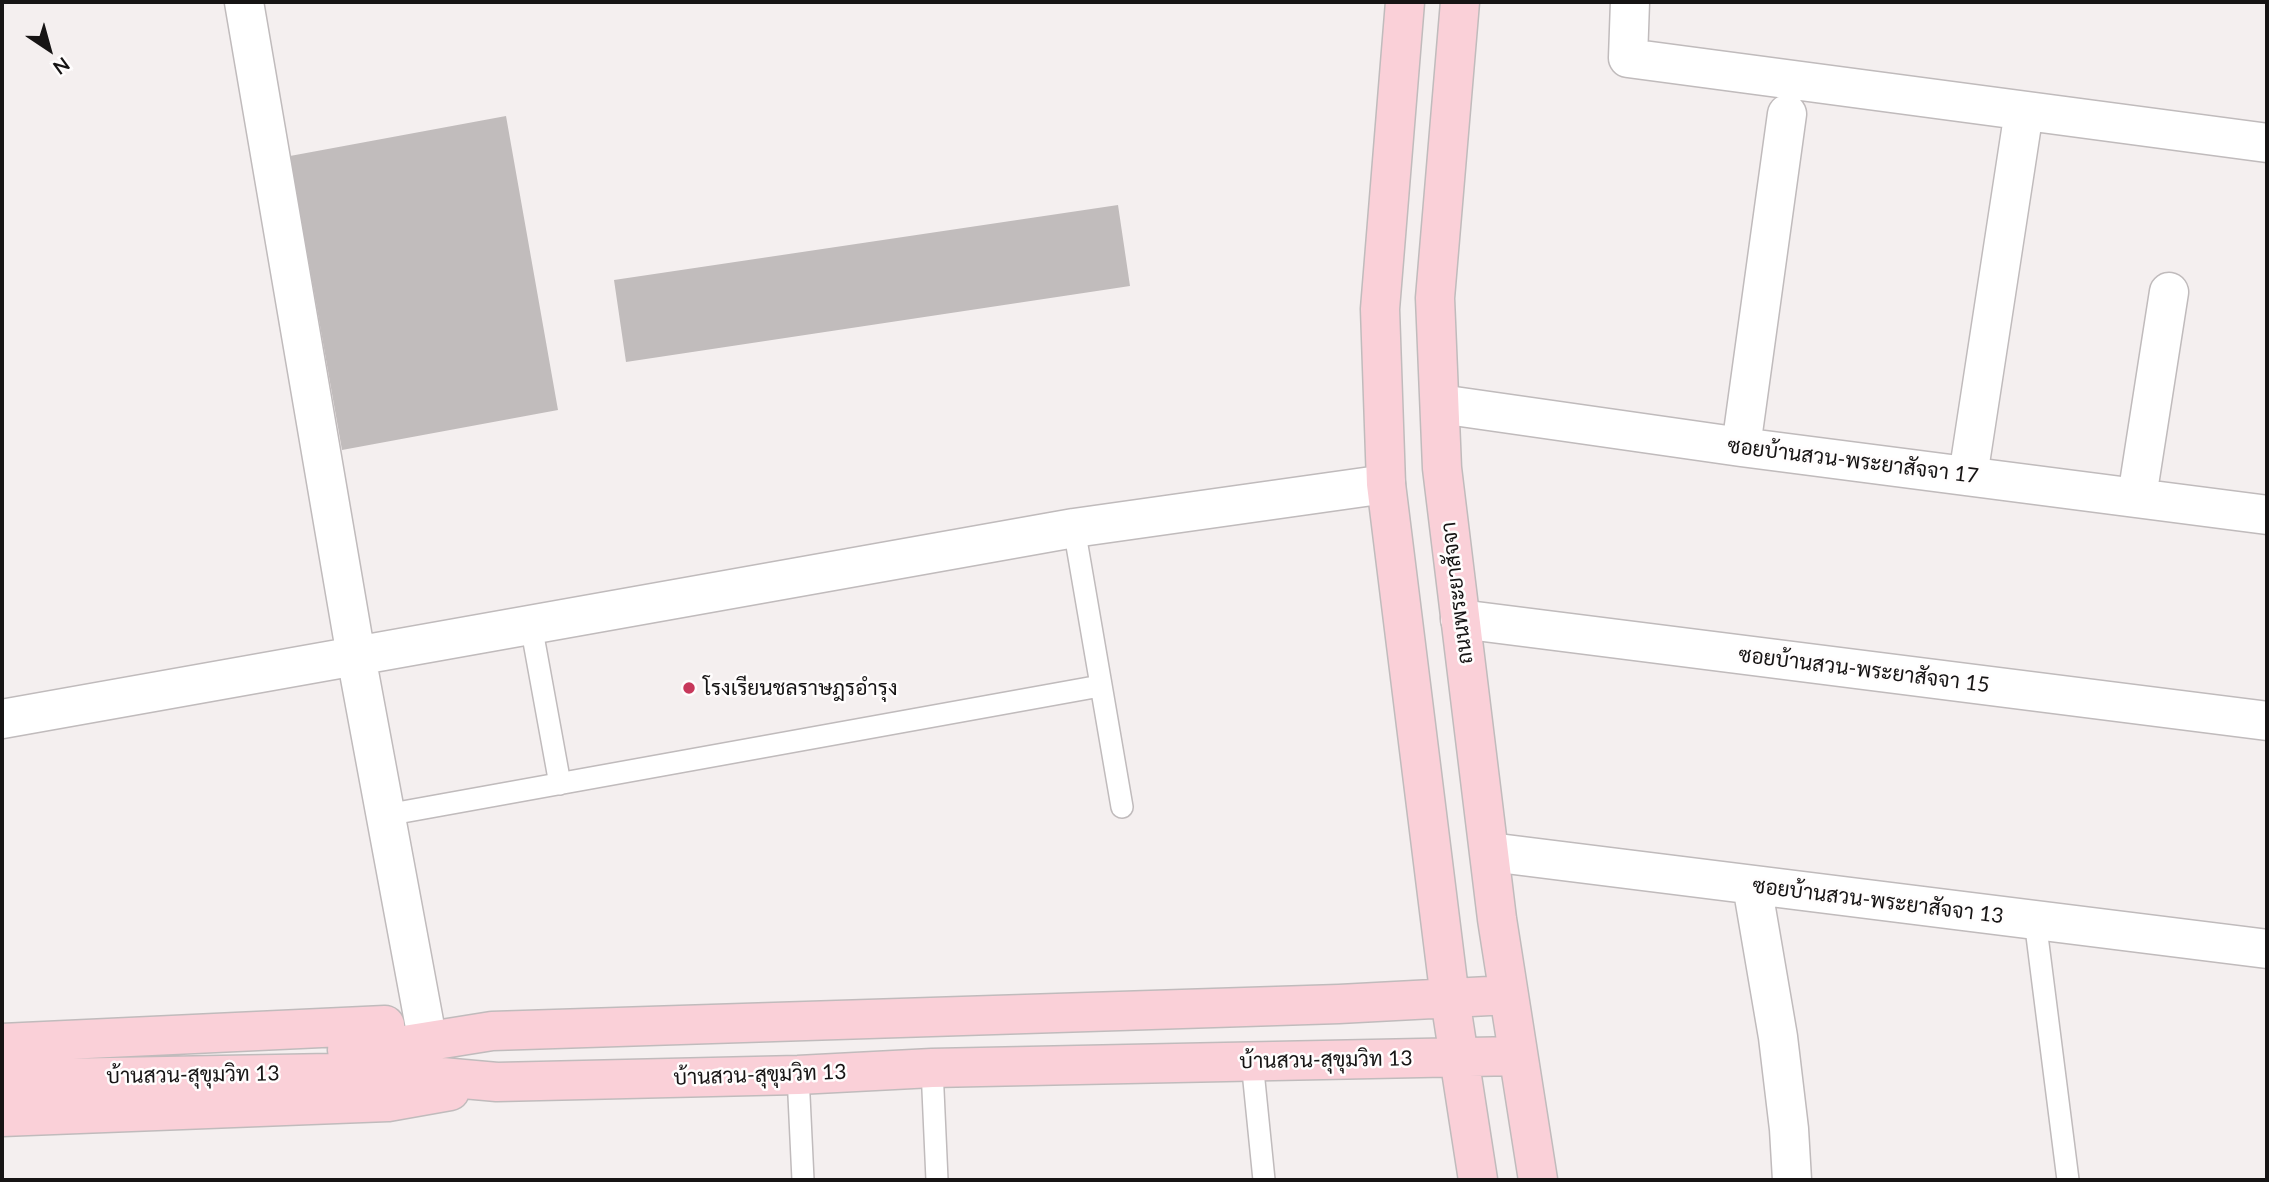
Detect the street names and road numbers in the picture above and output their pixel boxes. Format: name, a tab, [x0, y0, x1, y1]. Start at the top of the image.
street label: ซอยบ้านสวน-พระยาสัจจา 17	[1726, 433, 1980, 489]
street label: ถนนพระยาสัจจา	[1436, 520, 1478, 666]
street label: ซอยบ้านสวน-พระยาสัจจา 15	[1737, 642, 1991, 698]
street label: ซอยบ้านสวน-พระยาสัจจา 13	[1751, 873, 2005, 929]
street label: บ้านสวน-สุขุมวิท 13	[1239, 1046, 1413, 1074]
street label: บ้านสวน-สุขุมวิท 13	[673, 1059, 847, 1091]
street label: บ้านสวน-สุขุมวิท 13	[106, 1061, 280, 1089]

